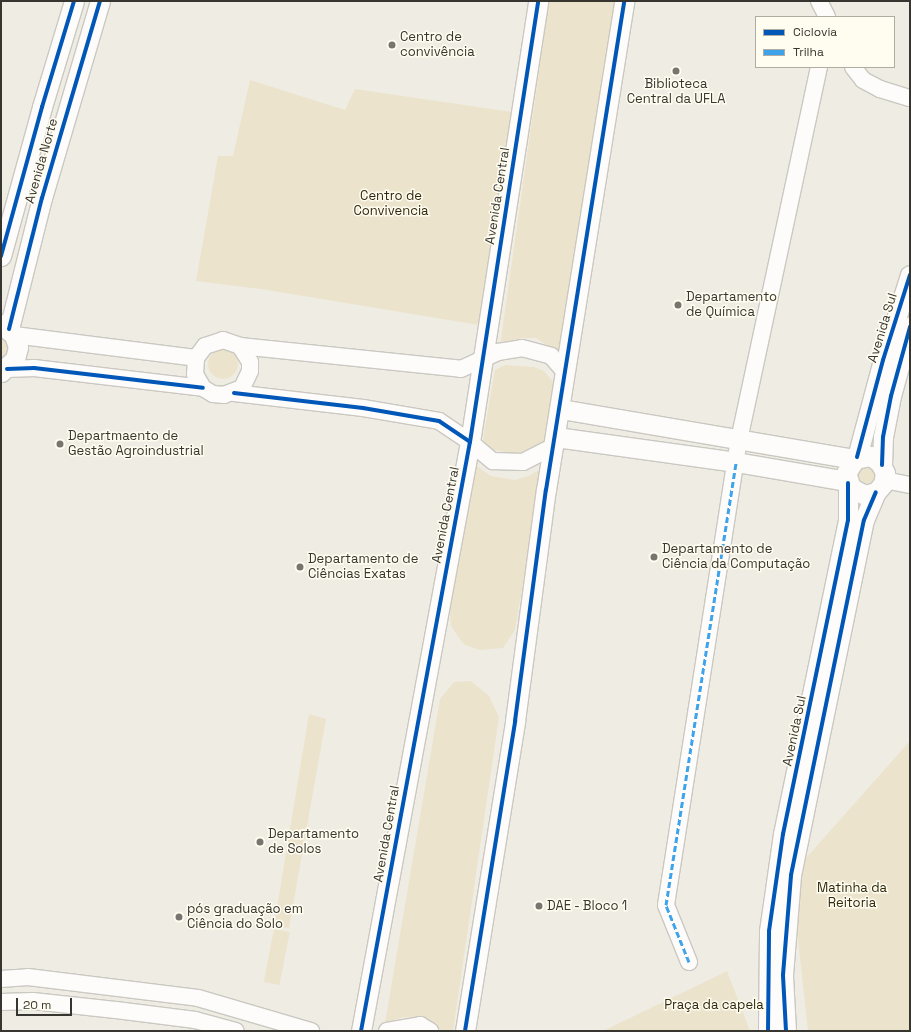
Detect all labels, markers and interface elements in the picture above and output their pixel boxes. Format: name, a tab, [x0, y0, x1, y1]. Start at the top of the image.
legend	[755, 16, 895, 68]
text: Ciclovia	[793, 24, 837, 40]
place label: Centro de convivência	[400, 30, 475, 61]
marker: Centro de convivência	[387, 40, 397, 50]
text: Trilha	[793, 44, 824, 60]
marker: Biblioteca Central da UFLA	[671, 66, 681, 76]
place label: Biblioteca Central da UFLA	[627, 77, 725, 108]
street label: Avenida Norte	[22, 117, 62, 205]
street label: Avenida Central	[483, 146, 513, 246]
park label: Centro de Convivencia	[353, 189, 429, 220]
place label: Departamento de Química	[686, 290, 777, 321]
street label: Avenida Sul	[865, 291, 901, 365]
marker: Departamento de Química	[673, 300, 683, 310]
place label: Departmaento de Gestão Agroindustrial	[68, 429, 204, 460]
marker: Departmaento de Gestão Agroindustrial	[55, 439, 65, 449]
street label: Avenida Central	[429, 465, 463, 565]
place label: Departamento de Ciência da Computação	[662, 542, 810, 573]
place label: Departamento de Ciências Exatas	[308, 552, 418, 583]
marker: Departamento de Ciência da Computação	[649, 552, 659, 562]
marker: Departamento de Ciências Exatas	[295, 562, 305, 572]
street label: Avenida Sul	[780, 694, 810, 768]
street label: Avenida Central	[371, 784, 403, 884]
place label: Departamento de Solos	[268, 827, 359, 858]
marker: Departamento de Solos	[255, 837, 265, 847]
park label: Matinha da Reitoria	[817, 881, 887, 912]
place label: DAE - Bloco 1	[547, 898, 628, 914]
marker: DAE - Bloco 1	[534, 901, 544, 911]
place label: pós graduação em Ciência do Solo	[187, 902, 303, 933]
marker: pós graduação em Ciência do Solo	[174, 912, 184, 922]
scale bar	[18, 990, 74, 1016]
text: 20 m	[23, 997, 51, 1013]
park label: Praça da capela	[664, 997, 764, 1013]

